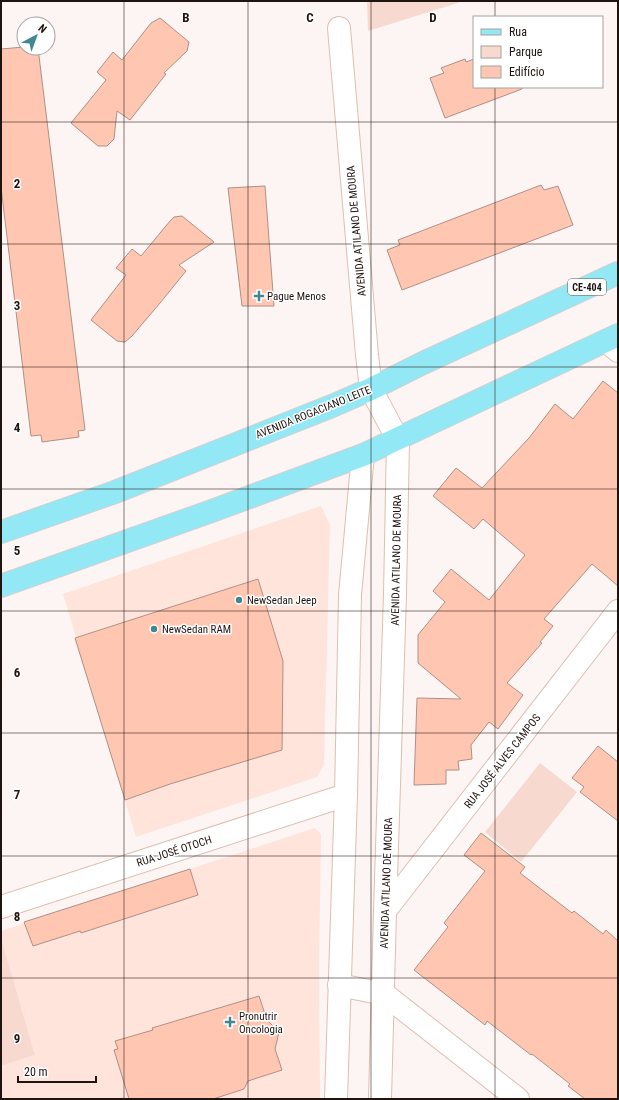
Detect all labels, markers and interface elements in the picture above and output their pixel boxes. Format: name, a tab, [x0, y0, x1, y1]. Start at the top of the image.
text: B	[182, 10, 190, 25]
text: C	[306, 10, 314, 25]
text: D	[429, 10, 437, 25]
north arrow	[16, 16, 56, 56]
legend	[473, 16, 603, 88]
text: N	[35, 22, 49, 36]
text: Rua	[509, 25, 527, 39]
text: Parque	[509, 45, 543, 59]
text: Edifício	[509, 65, 545, 79]
street label: AVENIDA ATILANO DE MOURA	[344, 164, 369, 297]
text: 2	[14, 176, 21, 191]
road number: CE-404	[568, 279, 606, 295]
place label: Pague Menos	[267, 290, 326, 303]
marker: Pague Menos	[254, 291, 264, 301]
text: 3	[14, 298, 20, 313]
street label: AVENIDA ROGACIANO LEITE	[254, 383, 373, 442]
text: 4	[14, 420, 21, 435]
street label: AVENIDA ATILANO DE MOURA	[389, 494, 404, 626]
text: 5	[14, 543, 21, 558]
place label: NewSedan Jeep	[247, 594, 317, 607]
marker: NewSedan Jeep	[234, 595, 244, 605]
place label: NewSedan RAM	[162, 623, 231, 636]
marker: NewSedan RAM	[149, 624, 159, 634]
text: 6	[14, 665, 21, 680]
street label: RUA JOSÉ ALVES CAMPOS	[462, 711, 543, 811]
text: 7	[14, 787, 21, 802]
street label: AVENIDA ATILANO DE MOURA	[378, 816, 395, 949]
street label: RUA JOSÉ OTOCH	[135, 833, 213, 870]
text: 8	[14, 909, 20, 924]
place label: Pronutrir Oncologia	[239, 1010, 283, 1036]
marker: Pronutrir Oncologia	[224, 1016, 236, 1028]
text: 9	[14, 1031, 20, 1046]
scale bar	[18, 1058, 96, 1084]
text: 20 m	[24, 1065, 48, 1079]

